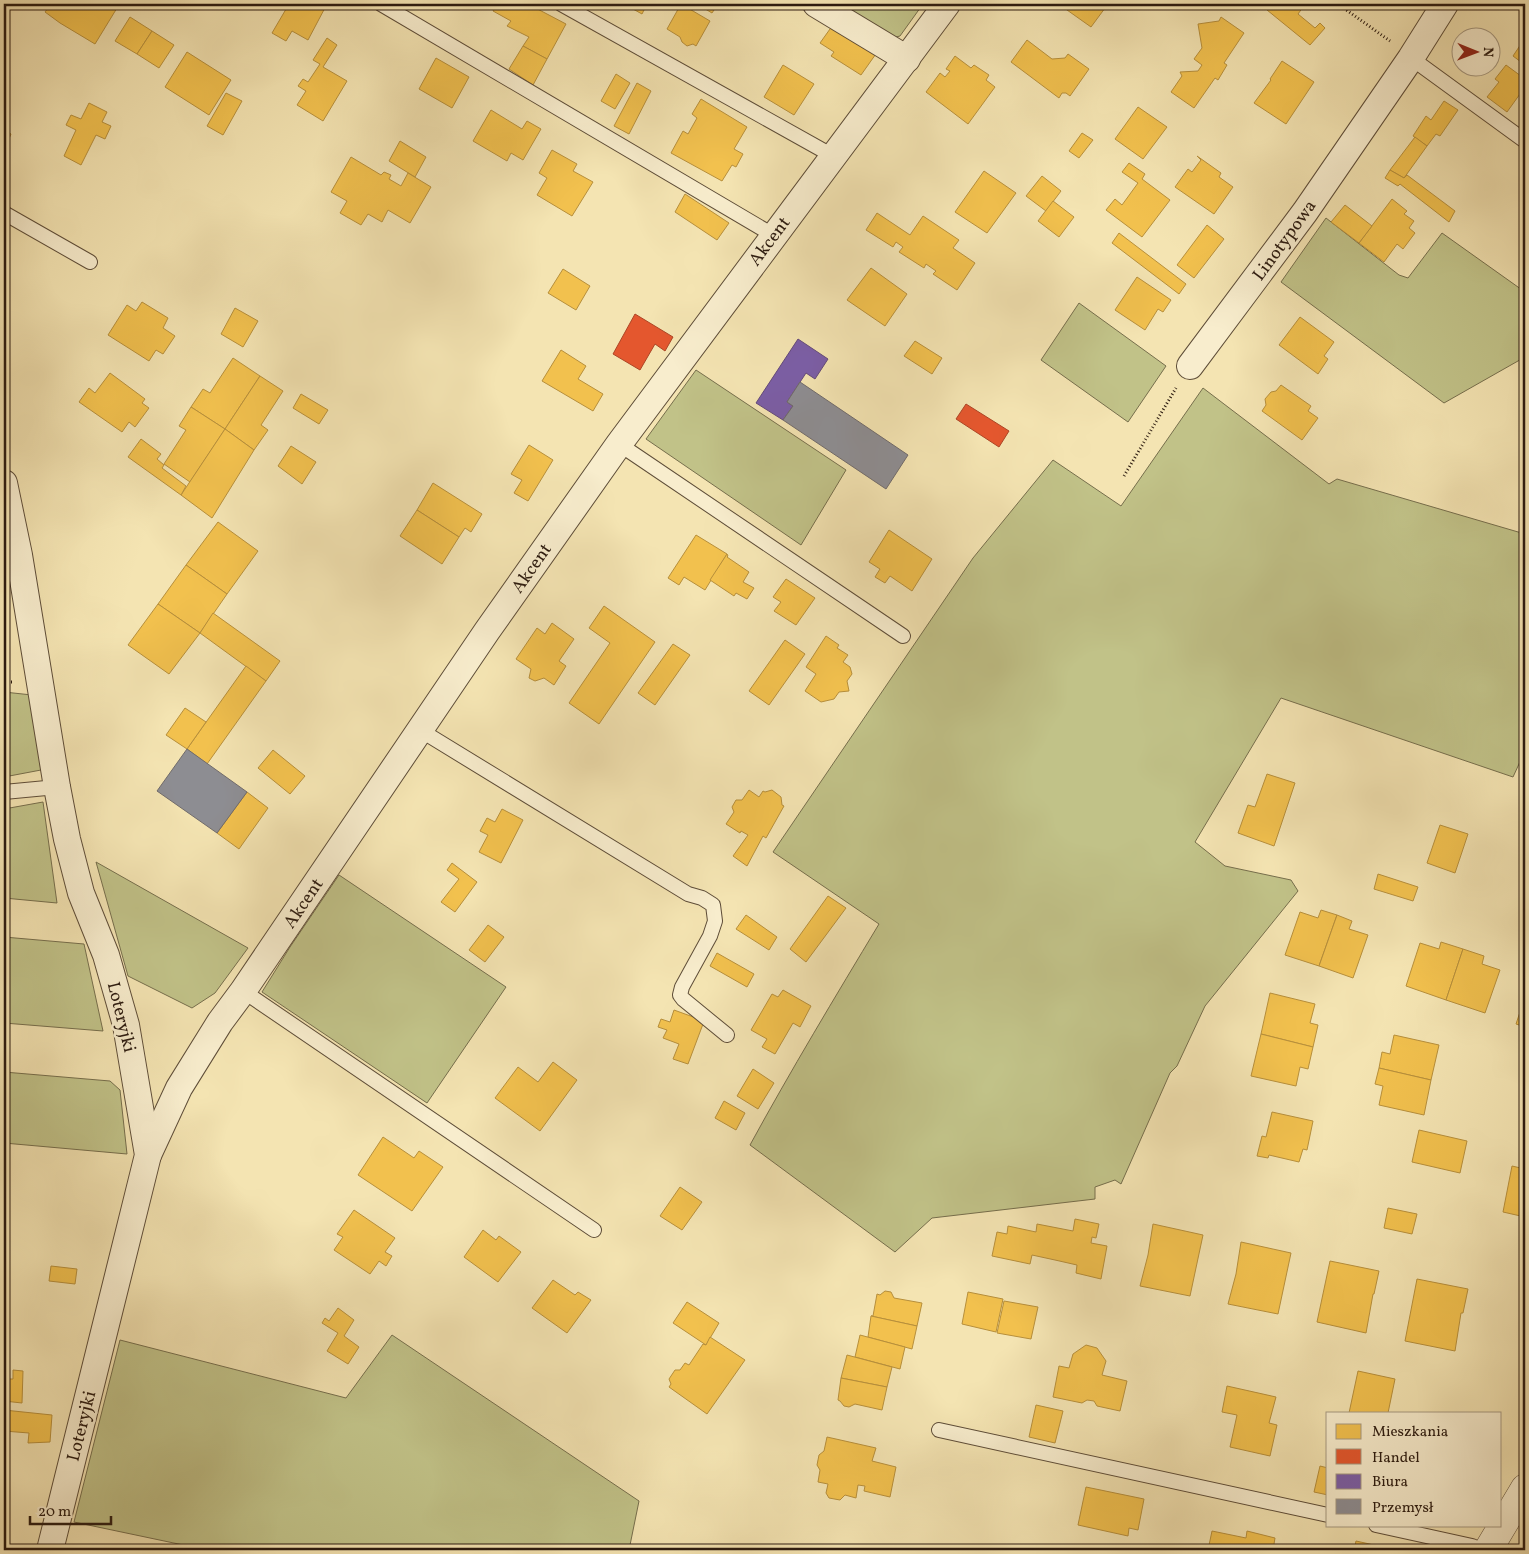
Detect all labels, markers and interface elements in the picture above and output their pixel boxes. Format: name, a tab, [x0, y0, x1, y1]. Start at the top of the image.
north arrow	[1452, 28, 1502, 78]
text: N	[1478, 47, 1497, 57]
street label: Linotypowa	[1247, 195, 1323, 286]
street label: Akcent	[743, 212, 797, 272]
street label: Akcent	[506, 539, 558, 599]
street label: Akcent	[278, 874, 330, 934]
street label: Loteryjki	[100, 979, 141, 1055]
street label: Loteryjki	[62, 1388, 103, 1464]
legend	[1326, 1412, 1502, 1526]
text: Mieszkania	[1372, 1422, 1448, 1443]
text: Handel	[1372, 1448, 1420, 1469]
text: Biura	[1372, 1472, 1408, 1493]
scale bar	[30, 1494, 111, 1526]
text: Przemysł	[1372, 1498, 1434, 1519]
text: 20 m	[38, 1502, 71, 1523]

